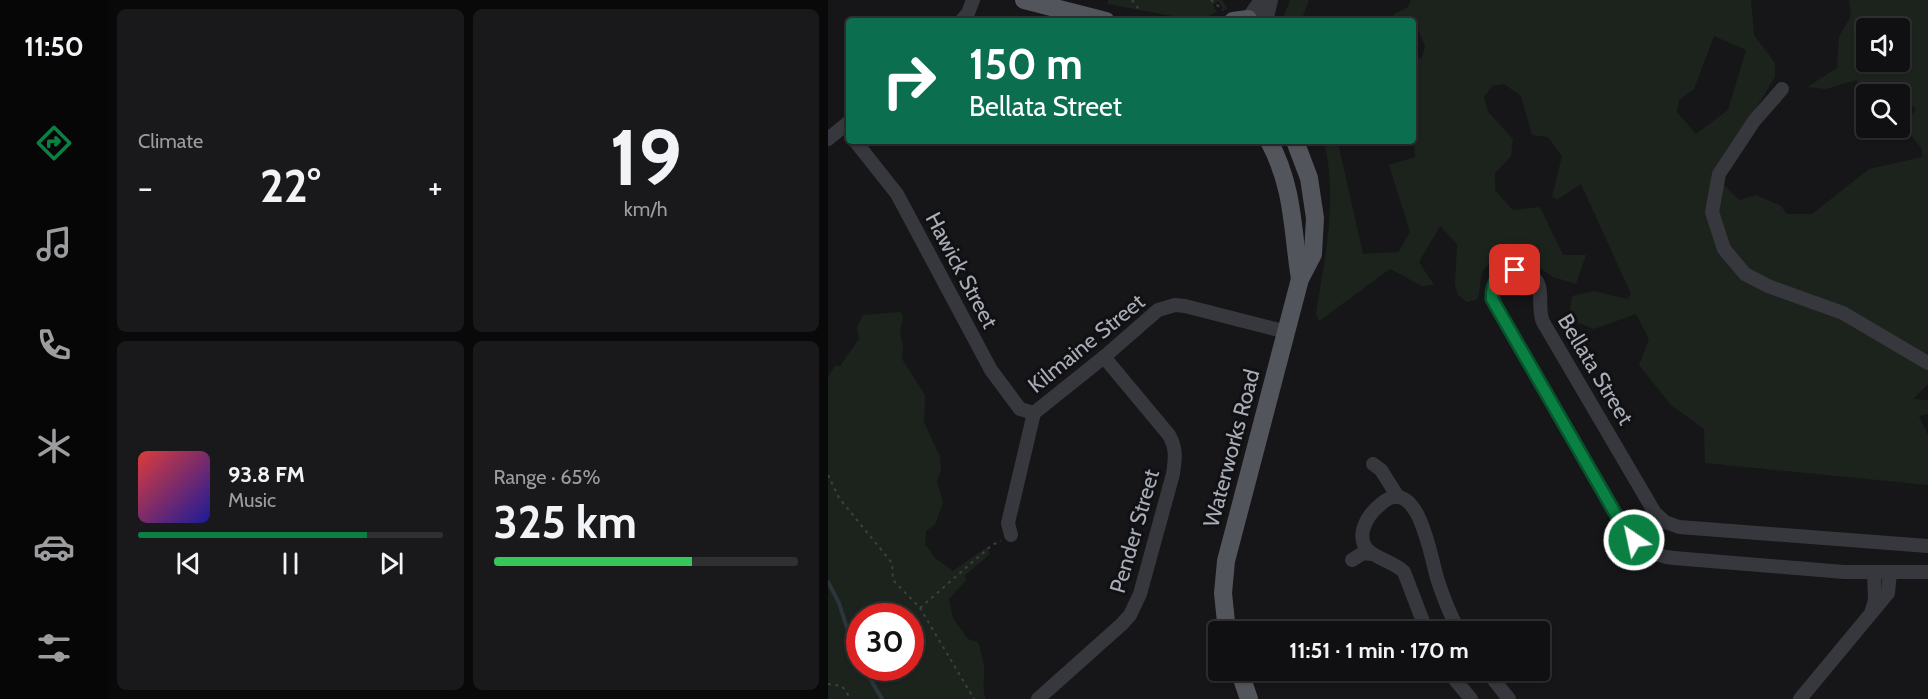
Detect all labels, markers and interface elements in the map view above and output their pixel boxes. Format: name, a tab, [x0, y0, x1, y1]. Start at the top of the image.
map controls	[1856, 18, 1910, 138]
button: sound	[1856, 18, 1910, 72]
text: 11:50	[24, 30, 84, 63]
text: 150 m	[969, 38, 1083, 90]
icon: right	[870, 42, 948, 120]
button: search	[1856, 84, 1910, 138]
text: Bellata Street	[969, 90, 1122, 123]
text: 19	[609, 110, 682, 205]
icon: directions	[33, 122, 75, 164]
text: Climate	[138, 129, 203, 153]
text: 22°	[260, 159, 321, 213]
text: −	[138, 167, 153, 207]
text: +	[428, 167, 443, 207]
text: km/h	[624, 197, 668, 221]
street label: Hawick Street	[920, 208, 1004, 333]
icon: music	[33, 223, 75, 265]
pin	[1489, 244, 1540, 295]
icon: arrive	[1498, 253, 1531, 286]
street label: Kilmaine Street	[1022, 288, 1151, 399]
street label: Bellata Street	[1552, 309, 1640, 430]
icon: phone	[33, 324, 75, 366]
street label: Waterworks Road	[1197, 366, 1266, 530]
icon: climate	[33, 425, 75, 467]
text: 93.8 FM	[228, 461, 305, 488]
text: Range · 65%	[494, 465, 600, 489]
street label: Pender Street	[1104, 465, 1165, 596]
text: Music	[228, 488, 276, 512]
text: 325 km	[494, 495, 637, 549]
position arrow	[1602, 508, 1666, 572]
icon: car	[33, 526, 75, 568]
icon: previous	[172, 547, 205, 580]
icon: pause	[274, 547, 307, 580]
icon: next	[375, 547, 408, 580]
speed limit sign: 30	[846, 603, 924, 681]
icon: filters	[33, 627, 75, 669]
text: 11:51 · 1 min · 170 m	[1289, 637, 1469, 664]

